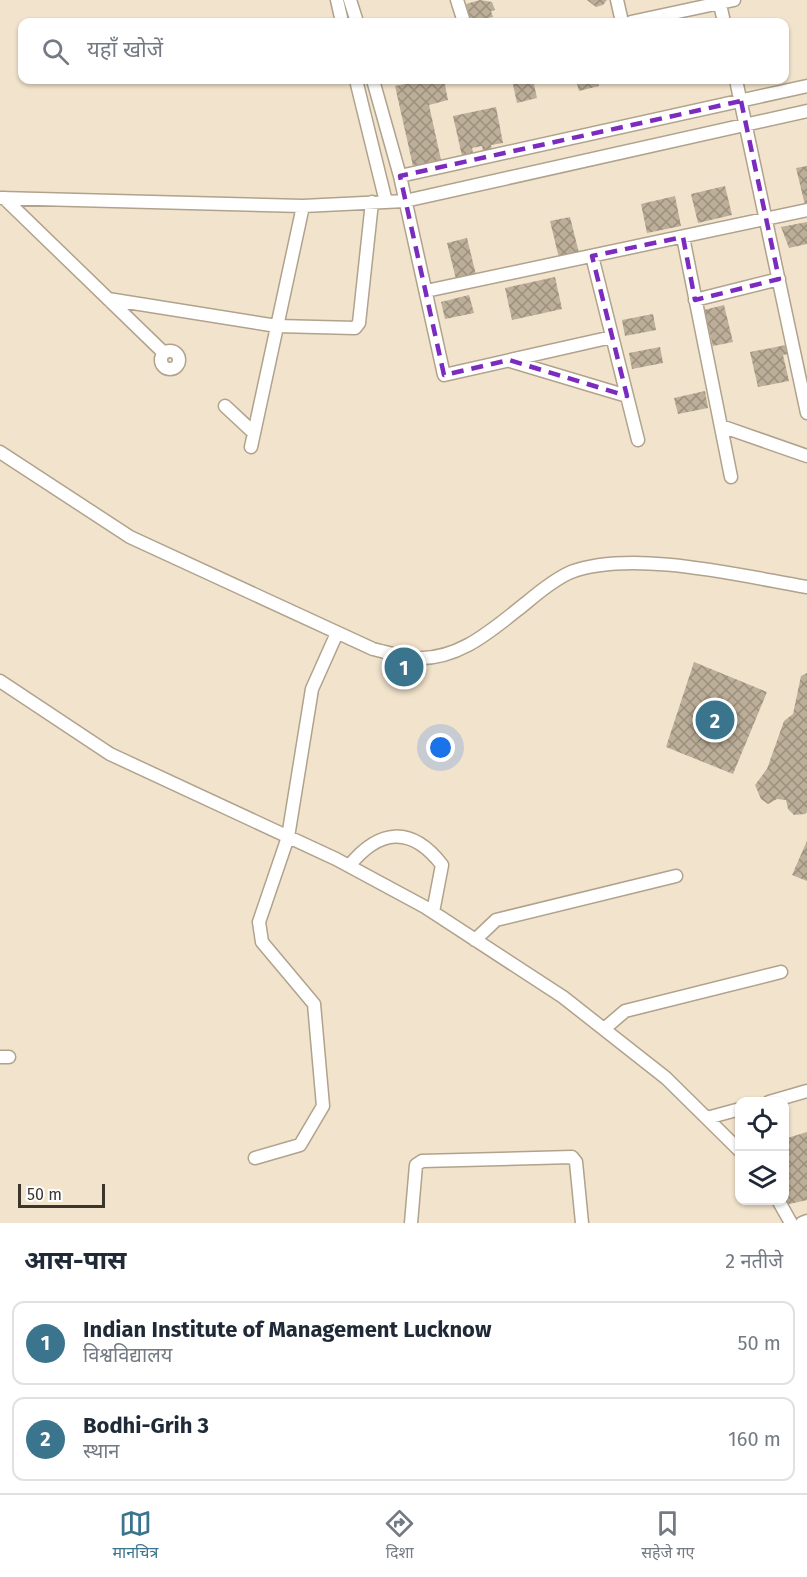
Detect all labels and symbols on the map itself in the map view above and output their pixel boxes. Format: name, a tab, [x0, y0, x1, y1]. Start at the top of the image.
pin: 1	[384, 644, 424, 690]
pin: 2	[696, 698, 734, 742]
your location	[426, 733, 455, 762]
scale bar	[18, 1181, 105, 1208]

